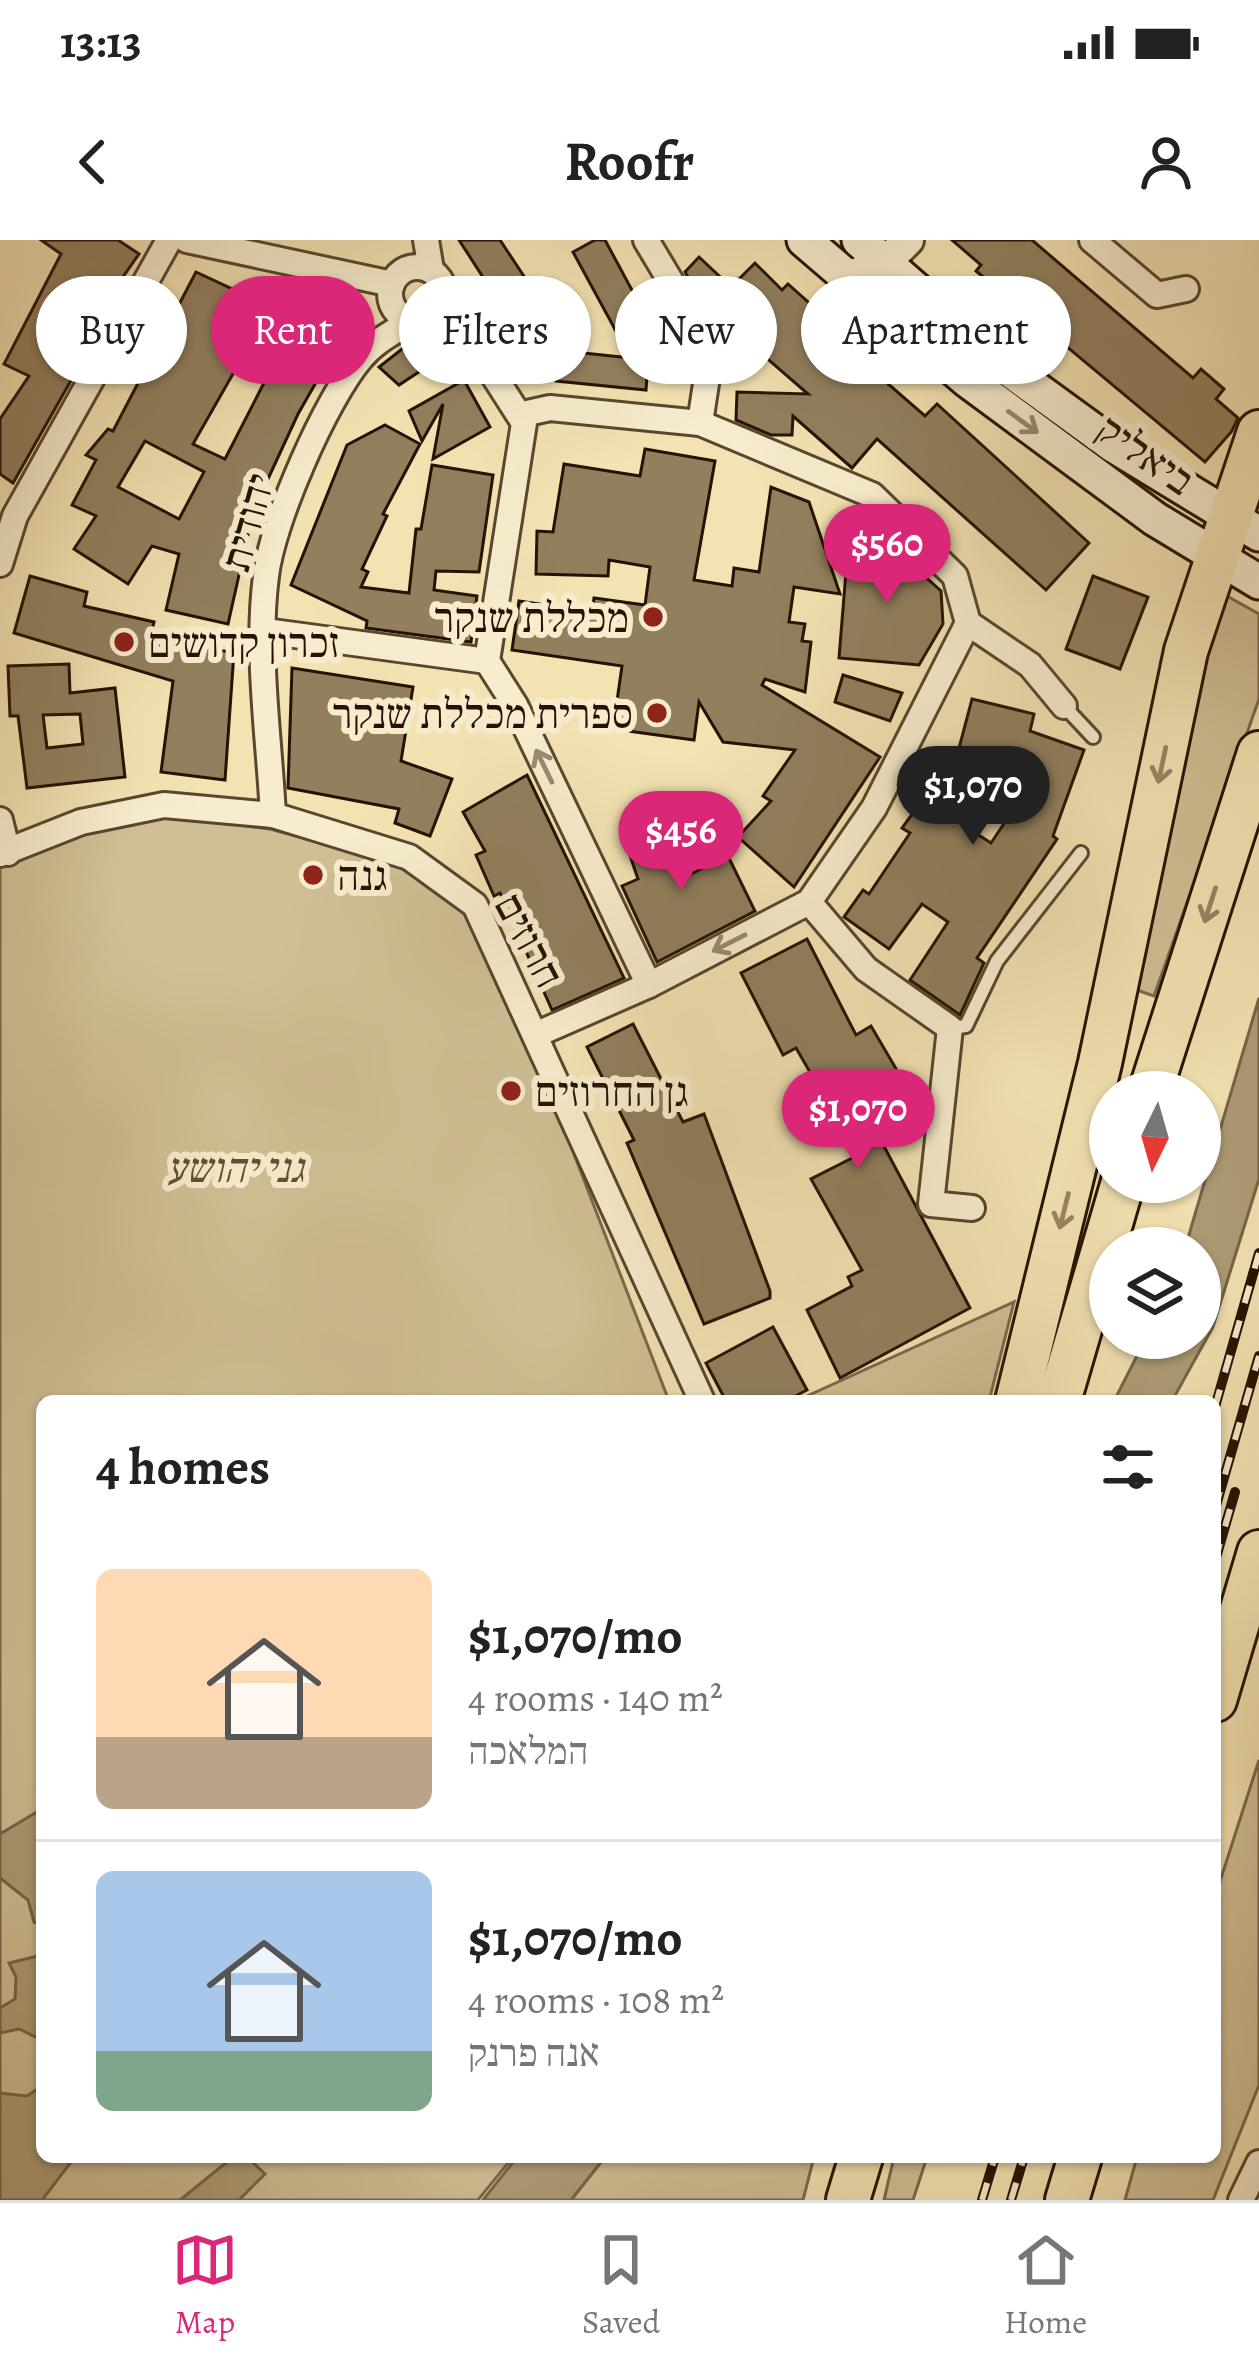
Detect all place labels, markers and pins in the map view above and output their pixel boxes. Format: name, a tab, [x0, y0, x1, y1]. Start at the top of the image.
pin: $560	[816, 504, 958, 606]
place label: מכללת שנקר	[434, 589, 629, 646]
marker: מכללת שנקר	[640, 604, 666, 630]
place label: זכרון קדושים	[148, 614, 339, 671]
marker: זכרון קדושים	[111, 629, 137, 655]
place label: ספרית מכללת שנקר	[332, 685, 633, 742]
marker: ספרית מכללת שנקר	[644, 700, 670, 726]
pin: $1,070	[875, 746, 1071, 848]
pin: $456	[610, 791, 752, 893]
place label: גנה	[337, 847, 388, 904]
marker: גנה	[300, 862, 326, 888]
place label: גן החרוזים	[535, 1063, 689, 1120]
pin: $1,070	[760, 1069, 956, 1171]
marker: גן החרוזים	[498, 1078, 524, 1104]

